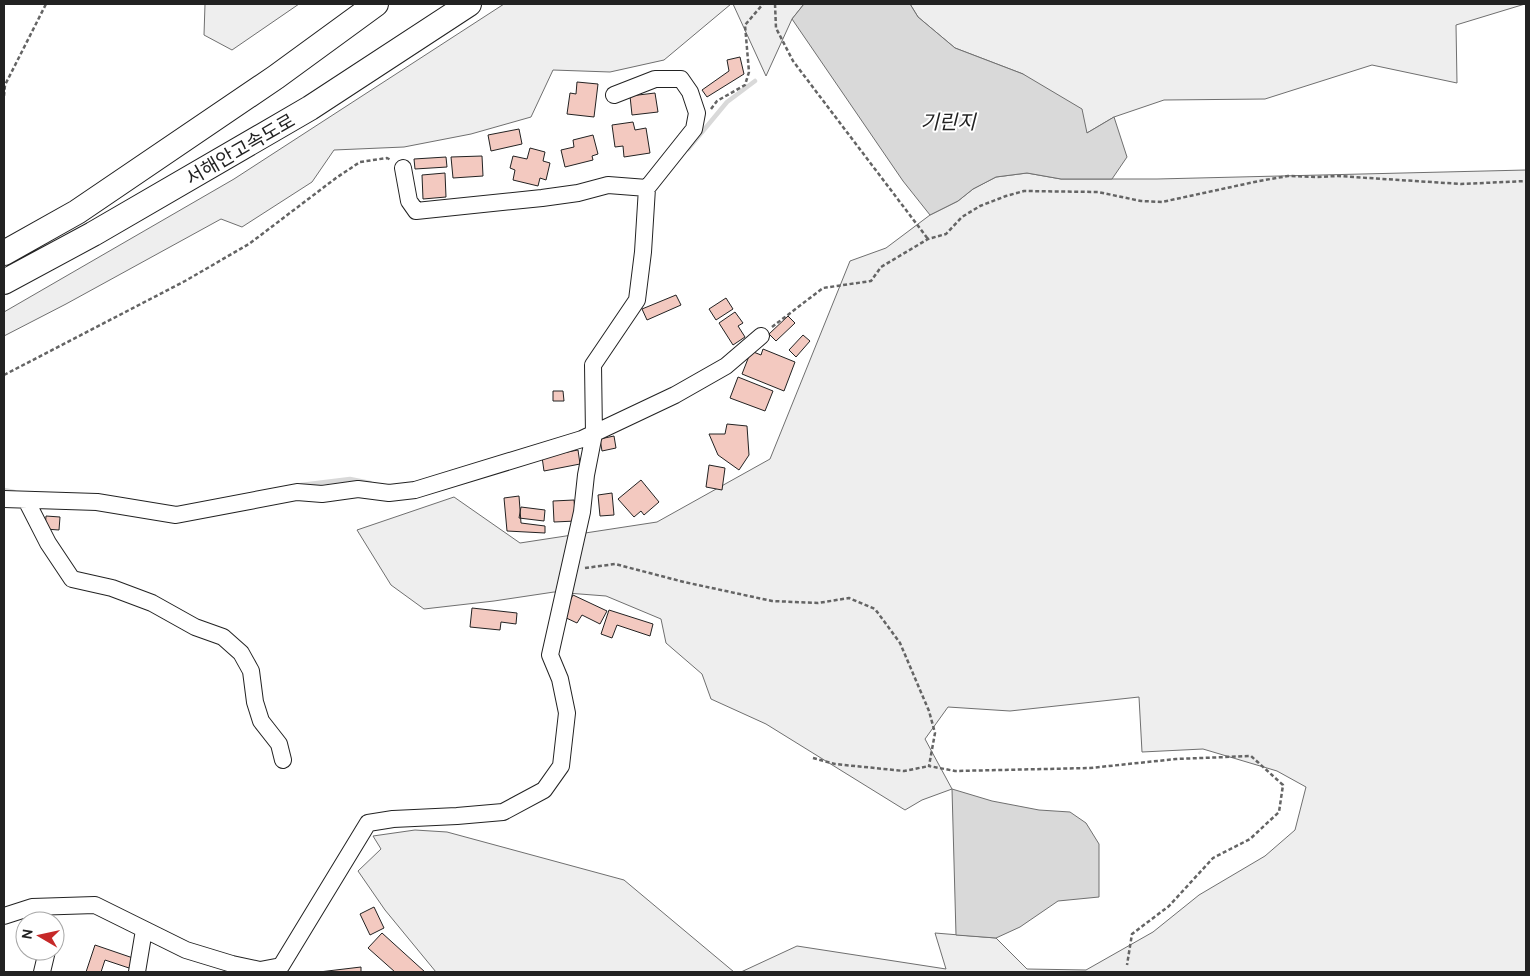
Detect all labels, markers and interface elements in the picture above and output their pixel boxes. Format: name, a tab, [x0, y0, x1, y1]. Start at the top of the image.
street label: 서해안고속도로	[182, 109, 299, 190]
water label: 기린지	[920, 110, 977, 134]
north arrow	[15, 911, 65, 961]
text: N	[17, 928, 37, 940]

